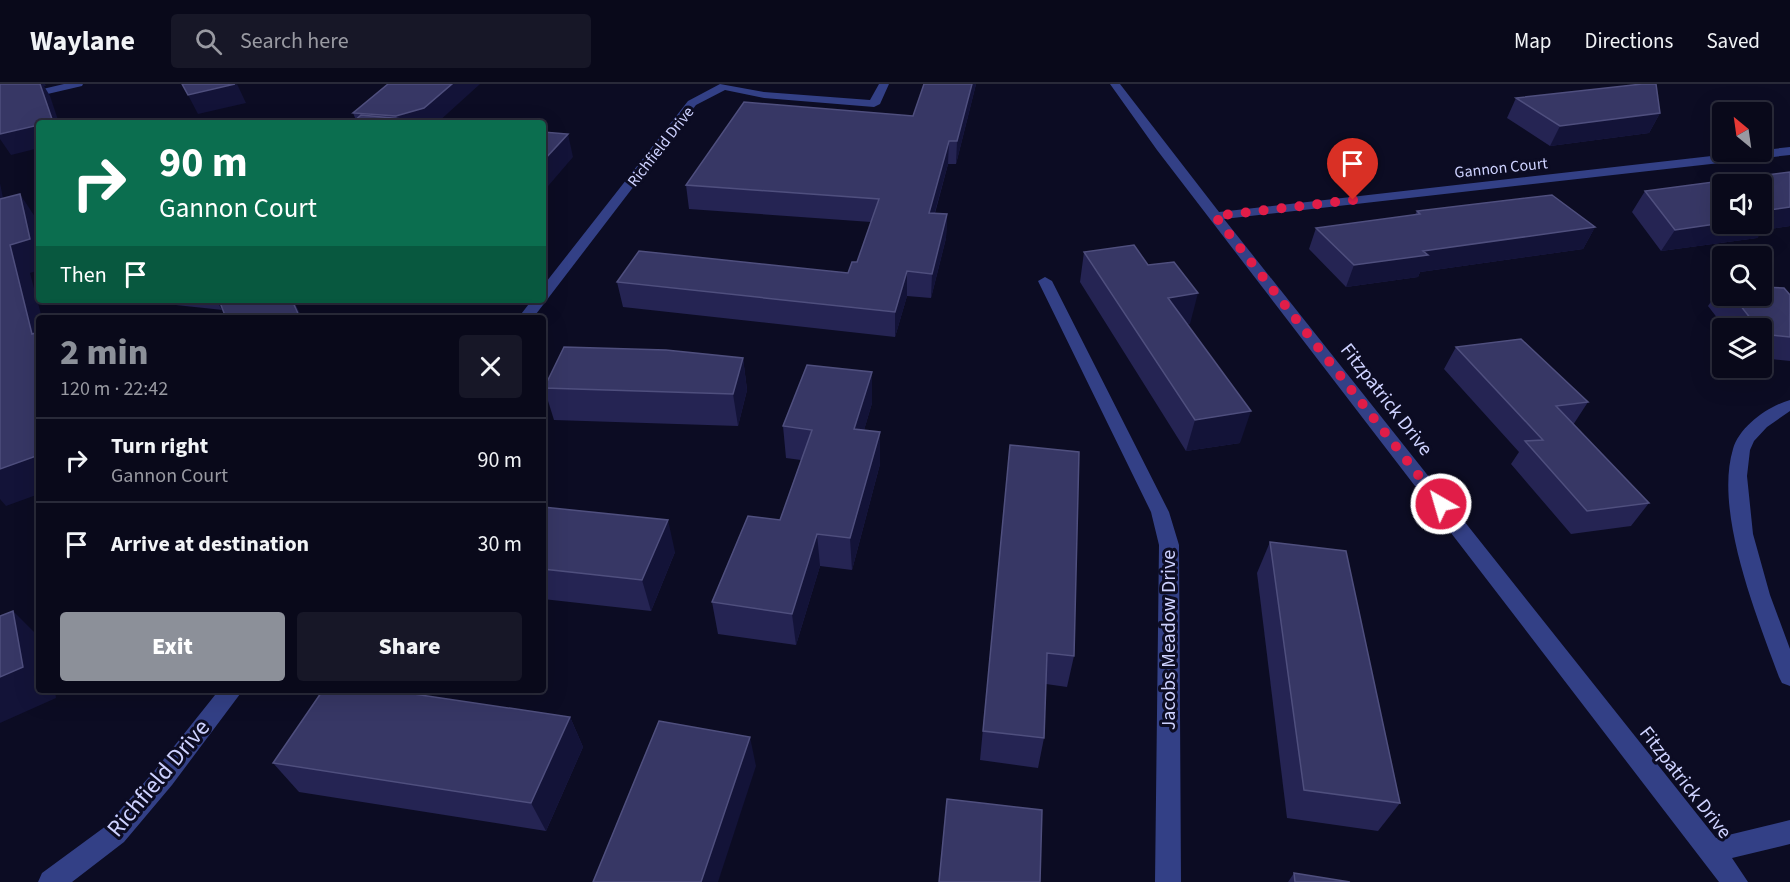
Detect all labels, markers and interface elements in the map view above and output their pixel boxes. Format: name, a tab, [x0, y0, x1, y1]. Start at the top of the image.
search box	[171, 14, 591, 68]
text: Waylane	[30, 21, 135, 61]
icon: search	[192, 25, 225, 58]
text: Search here	[240, 25, 349, 57]
text: Map	[1514, 26, 1552, 56]
text: Directions	[1585, 26, 1673, 56]
text: Saved	[1706, 26, 1760, 56]
street label: Richfield Drive	[622, 102, 699, 191]
north arrow	[1712, 102, 1772, 162]
map controls	[1712, 102, 1772, 378]
text: 90 m	[159, 133, 248, 193]
pin	[1327, 138, 1378, 200]
icon: right	[60, 144, 138, 222]
icon: arrive	[1336, 147, 1369, 180]
street label: Gannon Court	[1453, 152, 1549, 184]
button: sound	[1712, 174, 1772, 234]
text: Gannon Court	[159, 189, 317, 228]
button: search	[1712, 246, 1772, 306]
icon: arrive	[119, 258, 152, 291]
text: Then	[60, 259, 107, 291]
button: layers	[1712, 318, 1772, 378]
text: 2 min	[60, 327, 148, 378]
button: close	[459, 335, 522, 398]
street label: Fitzpatrick Drive	[1333, 338, 1439, 462]
text: 120 m · 22:42	[60, 375, 168, 403]
text: Turn right	[111, 430, 208, 462]
icon: right	[60, 444, 93, 477]
text: 90 m	[477, 444, 522, 476]
text: Gannon Court	[111, 462, 228, 490]
position arrow	[1409, 472, 1473, 536]
icon: arrive	[60, 528, 93, 561]
text: Arrive at destination	[111, 528, 309, 560]
text: 30 m	[477, 528, 522, 560]
street label: Jacobs Meadow Drive	[1155, 550, 1183, 730]
button: Exit	[60, 612, 285, 681]
button: Share	[297, 612, 522, 681]
street label: Richfield Drive	[98, 712, 218, 845]
street label: Fitzpatrick Drive	[1632, 721, 1738, 845]

